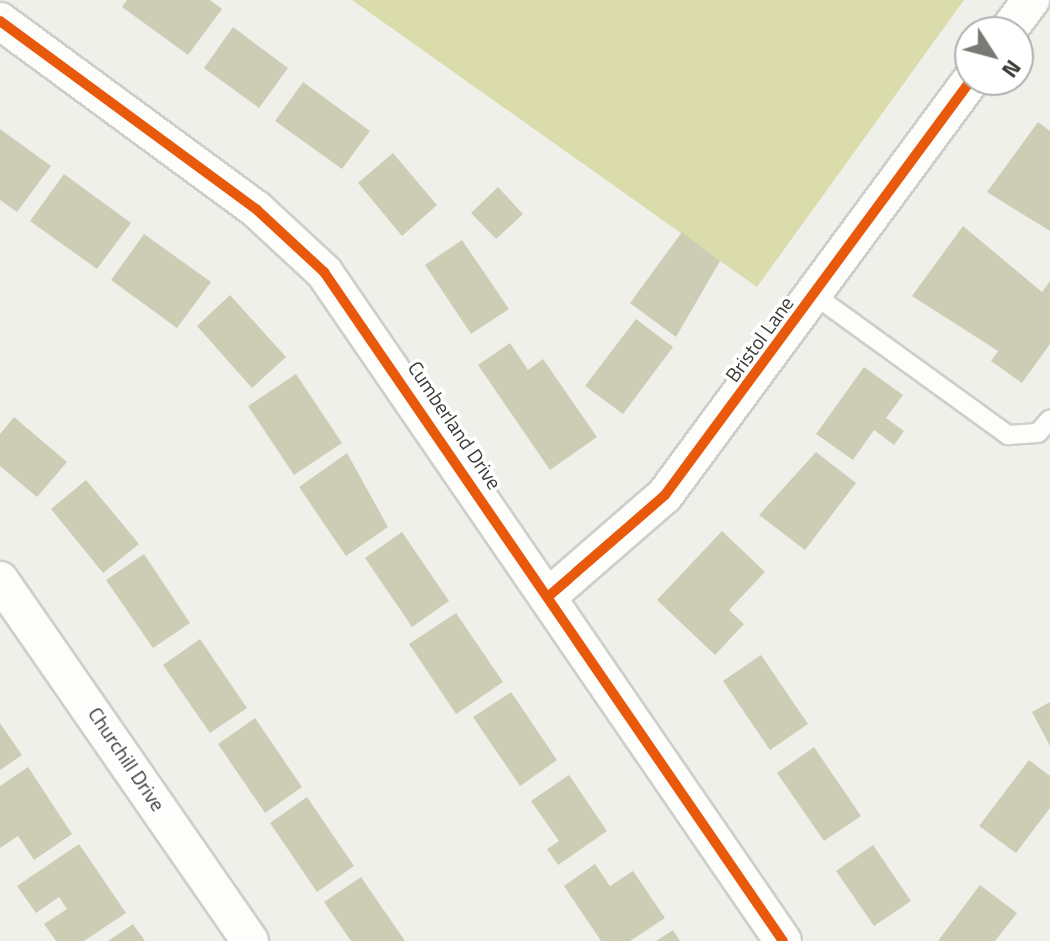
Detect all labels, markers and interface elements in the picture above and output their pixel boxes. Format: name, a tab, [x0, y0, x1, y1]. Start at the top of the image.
north arrow	[954, 16, 1034, 96]
text: N	[994, 53, 1030, 85]
street label: Bristol Lane	[720, 292, 798, 386]
street label: Cumberland Drive	[403, 356, 507, 494]
street label: Churchill Drive	[83, 702, 171, 816]

